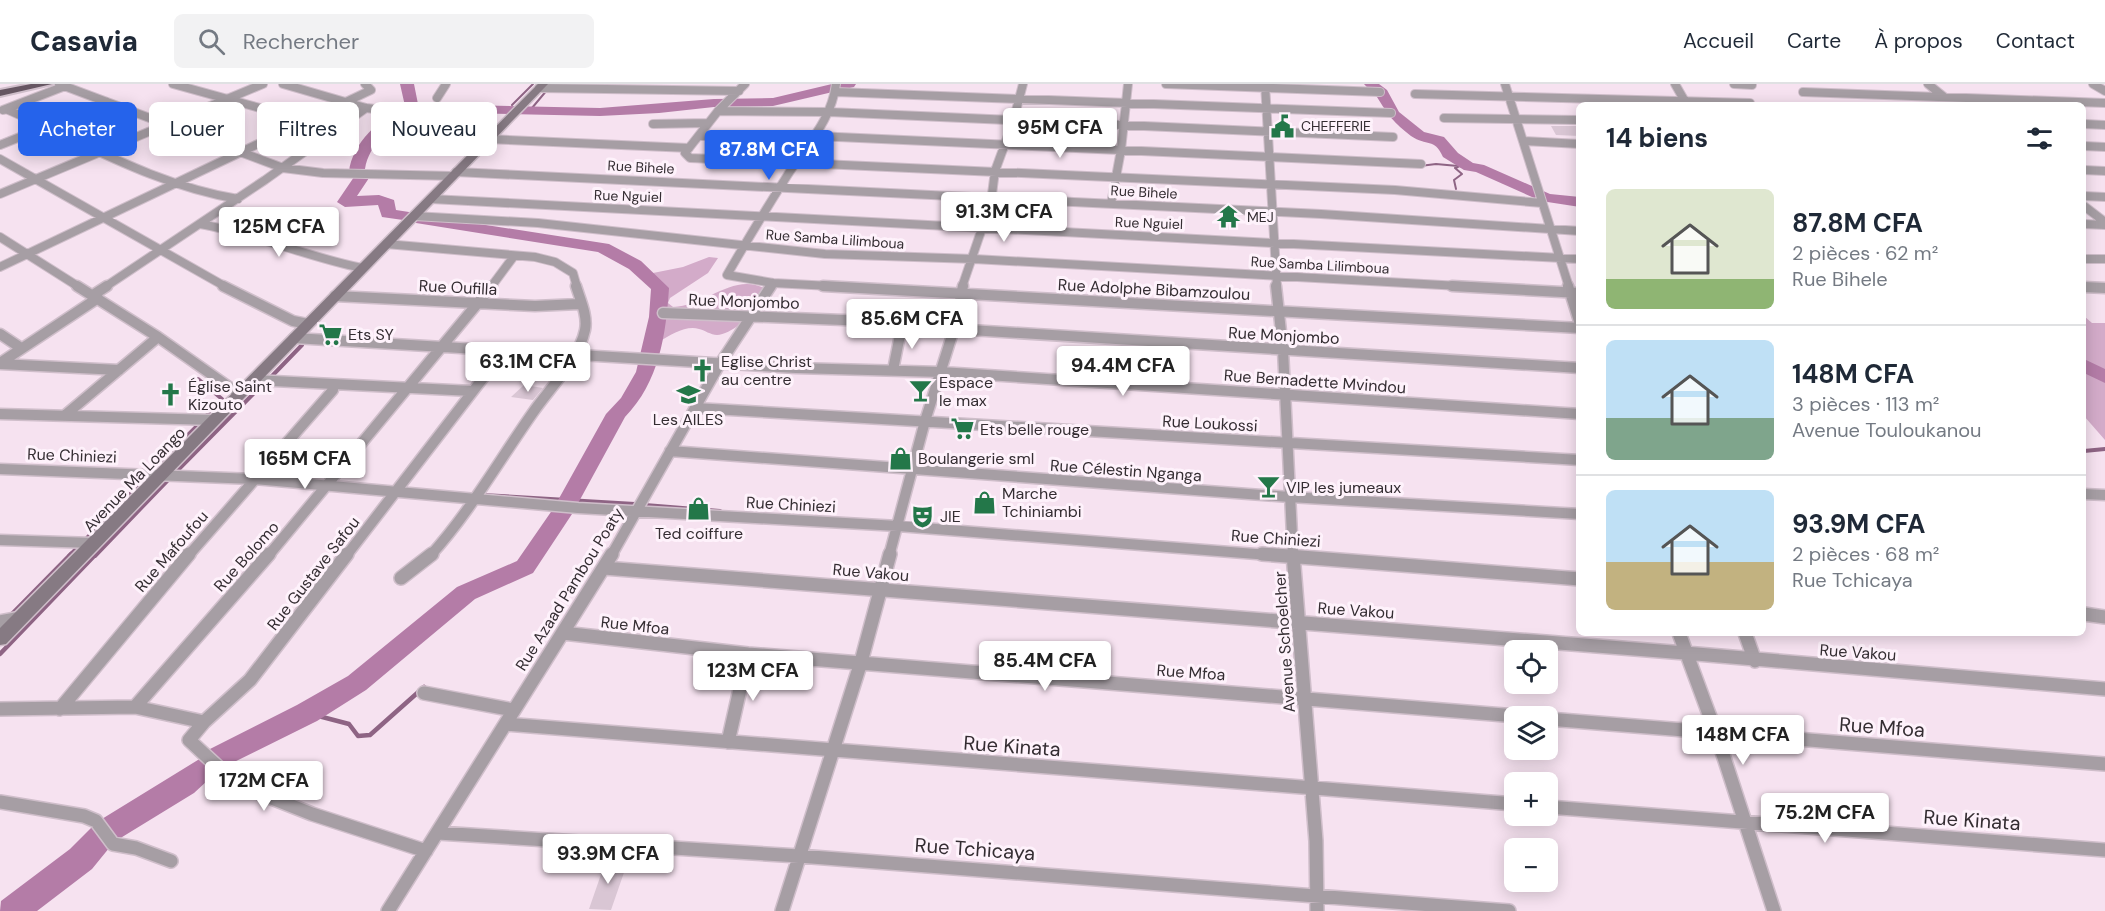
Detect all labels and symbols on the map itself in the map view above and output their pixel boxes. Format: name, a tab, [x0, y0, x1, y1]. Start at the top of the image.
pin: 95M CFA	[1005, 108, 1115, 159]
public building icon: CHEFFERIE	[1270, 113, 1296, 139]
place label: CHEFFERIE	[1301, 117, 1371, 135]
pin: 87.8M CFA	[700, 130, 838, 181]
street label: Rue Bihele	[607, 156, 675, 178]
street label: Rue Bihele	[1110, 181, 1178, 203]
street label: Rue Nguiel	[594, 186, 662, 206]
pin: 91.3M CFA	[935, 192, 1073, 243]
temple icon: MEJ	[1216, 204, 1242, 230]
pin: 125M CFA	[217, 207, 341, 258]
place label: MEJ	[1247, 208, 1274, 226]
street label: Rue Nguiel	[1115, 213, 1183, 233]
street label: Rue Samba Lilimboua	[765, 225, 905, 253]
street label: Rue Samba Lilimboua	[1250, 252, 1390, 278]
street label: Rue Adolphe Bibamzoulou	[1057, 274, 1251, 305]
street label: Rue Oufilla	[418, 275, 498, 300]
street label: Rue Monjombo	[688, 289, 800, 314]
pin: 85.6M CFA	[843, 299, 981, 350]
supermarket icon: Ets SY	[317, 321, 343, 347]
street label: Rue Monjombo	[1228, 322, 1340, 349]
place label: Ets SY	[348, 324, 394, 345]
pin: 63.1M CFA	[459, 342, 597, 393]
pin: 94.4M CFA	[1054, 346, 1192, 397]
place label: Eglise Christ au centre	[721, 351, 812, 390]
church icon: Eglise Christ au centre	[690, 357, 716, 383]
street label: Rue Bernadette Mvindou	[1223, 365, 1407, 398]
place label: Espace le max	[939, 372, 993, 411]
place label: Église Saint Kizouto	[188, 376, 272, 415]
bar icon: Espace le max	[908, 378, 934, 404]
school or university icon: Les AILES	[675, 381, 701, 407]
church icon: Église Saint Kizouto	[157, 382, 183, 408]
place label: Les AILES	[653, 409, 723, 430]
street label: Rue Loukossi	[1162, 411, 1258, 436]
supermarket icon: Ets belle rouge	[949, 416, 975, 442]
place label: Ets belle rouge	[980, 419, 1089, 440]
street label: Avenue Ma Loango	[79, 422, 190, 536]
pin: 165M CFA	[243, 439, 367, 490]
street label: Rue Chiniezi	[27, 443, 117, 468]
shop icon: Boulangerie sml	[887, 445, 913, 471]
place label: Boulangerie sml	[918, 448, 1034, 469]
street label: Rue Célestin Nganga	[1049, 455, 1202, 486]
bar icon: VIP les jumeaux	[1255, 474, 1281, 500]
place label: VIP les jumeaux	[1286, 477, 1401, 498]
place label: Marche Tchiniambi	[1002, 483, 1082, 522]
shop icon: Marche Tchiniambi	[971, 489, 997, 515]
street label: Rue Chiniezi	[746, 492, 836, 517]
shop icon: Ted coiffure	[686, 495, 712, 521]
theatre icon: JIE	[909, 503, 935, 529]
street label: Rue Azaad Pambou Poaty	[511, 504, 628, 675]
street label: Rue Mafoufou	[130, 506, 213, 597]
place label: JIE	[940, 506, 961, 527]
street label: Rue Gustave Safou	[262, 512, 364, 634]
street label: Rue Bolomo	[209, 517, 284, 596]
place label: Ted coiffure	[655, 523, 743, 544]
street label: Rue Chiniezi	[1230, 525, 1321, 552]
street label: Rue Vakou	[832, 559, 910, 586]
street label: Avenue Schoelcher	[1269, 570, 1300, 713]
street label: Rue Vakou	[1317, 597, 1395, 624]
street label: Rue Mfoa	[600, 611, 670, 640]
street label: Rue Vakou	[1819, 639, 1897, 666]
pin: 85.4M CFA	[976, 641, 1114, 692]
pin: 123M CFA	[691, 651, 815, 702]
street label: Rue Mfoa	[1156, 660, 1226, 685]
street label: Rue Mfoa	[1838, 711, 1926, 743]
pin: 148M CFA	[1681, 715, 1805, 766]
street label: Rue Kinata	[963, 730, 1061, 762]
pin: 172M CFA	[202, 761, 326, 812]
pin: 75.2M CFA	[1756, 793, 1894, 844]
street label: Rue Kinata	[1923, 804, 2021, 836]
street label: Rue Tchicaya	[914, 832, 1036, 866]
pin: 93.9M CFA	[539, 834, 677, 885]

